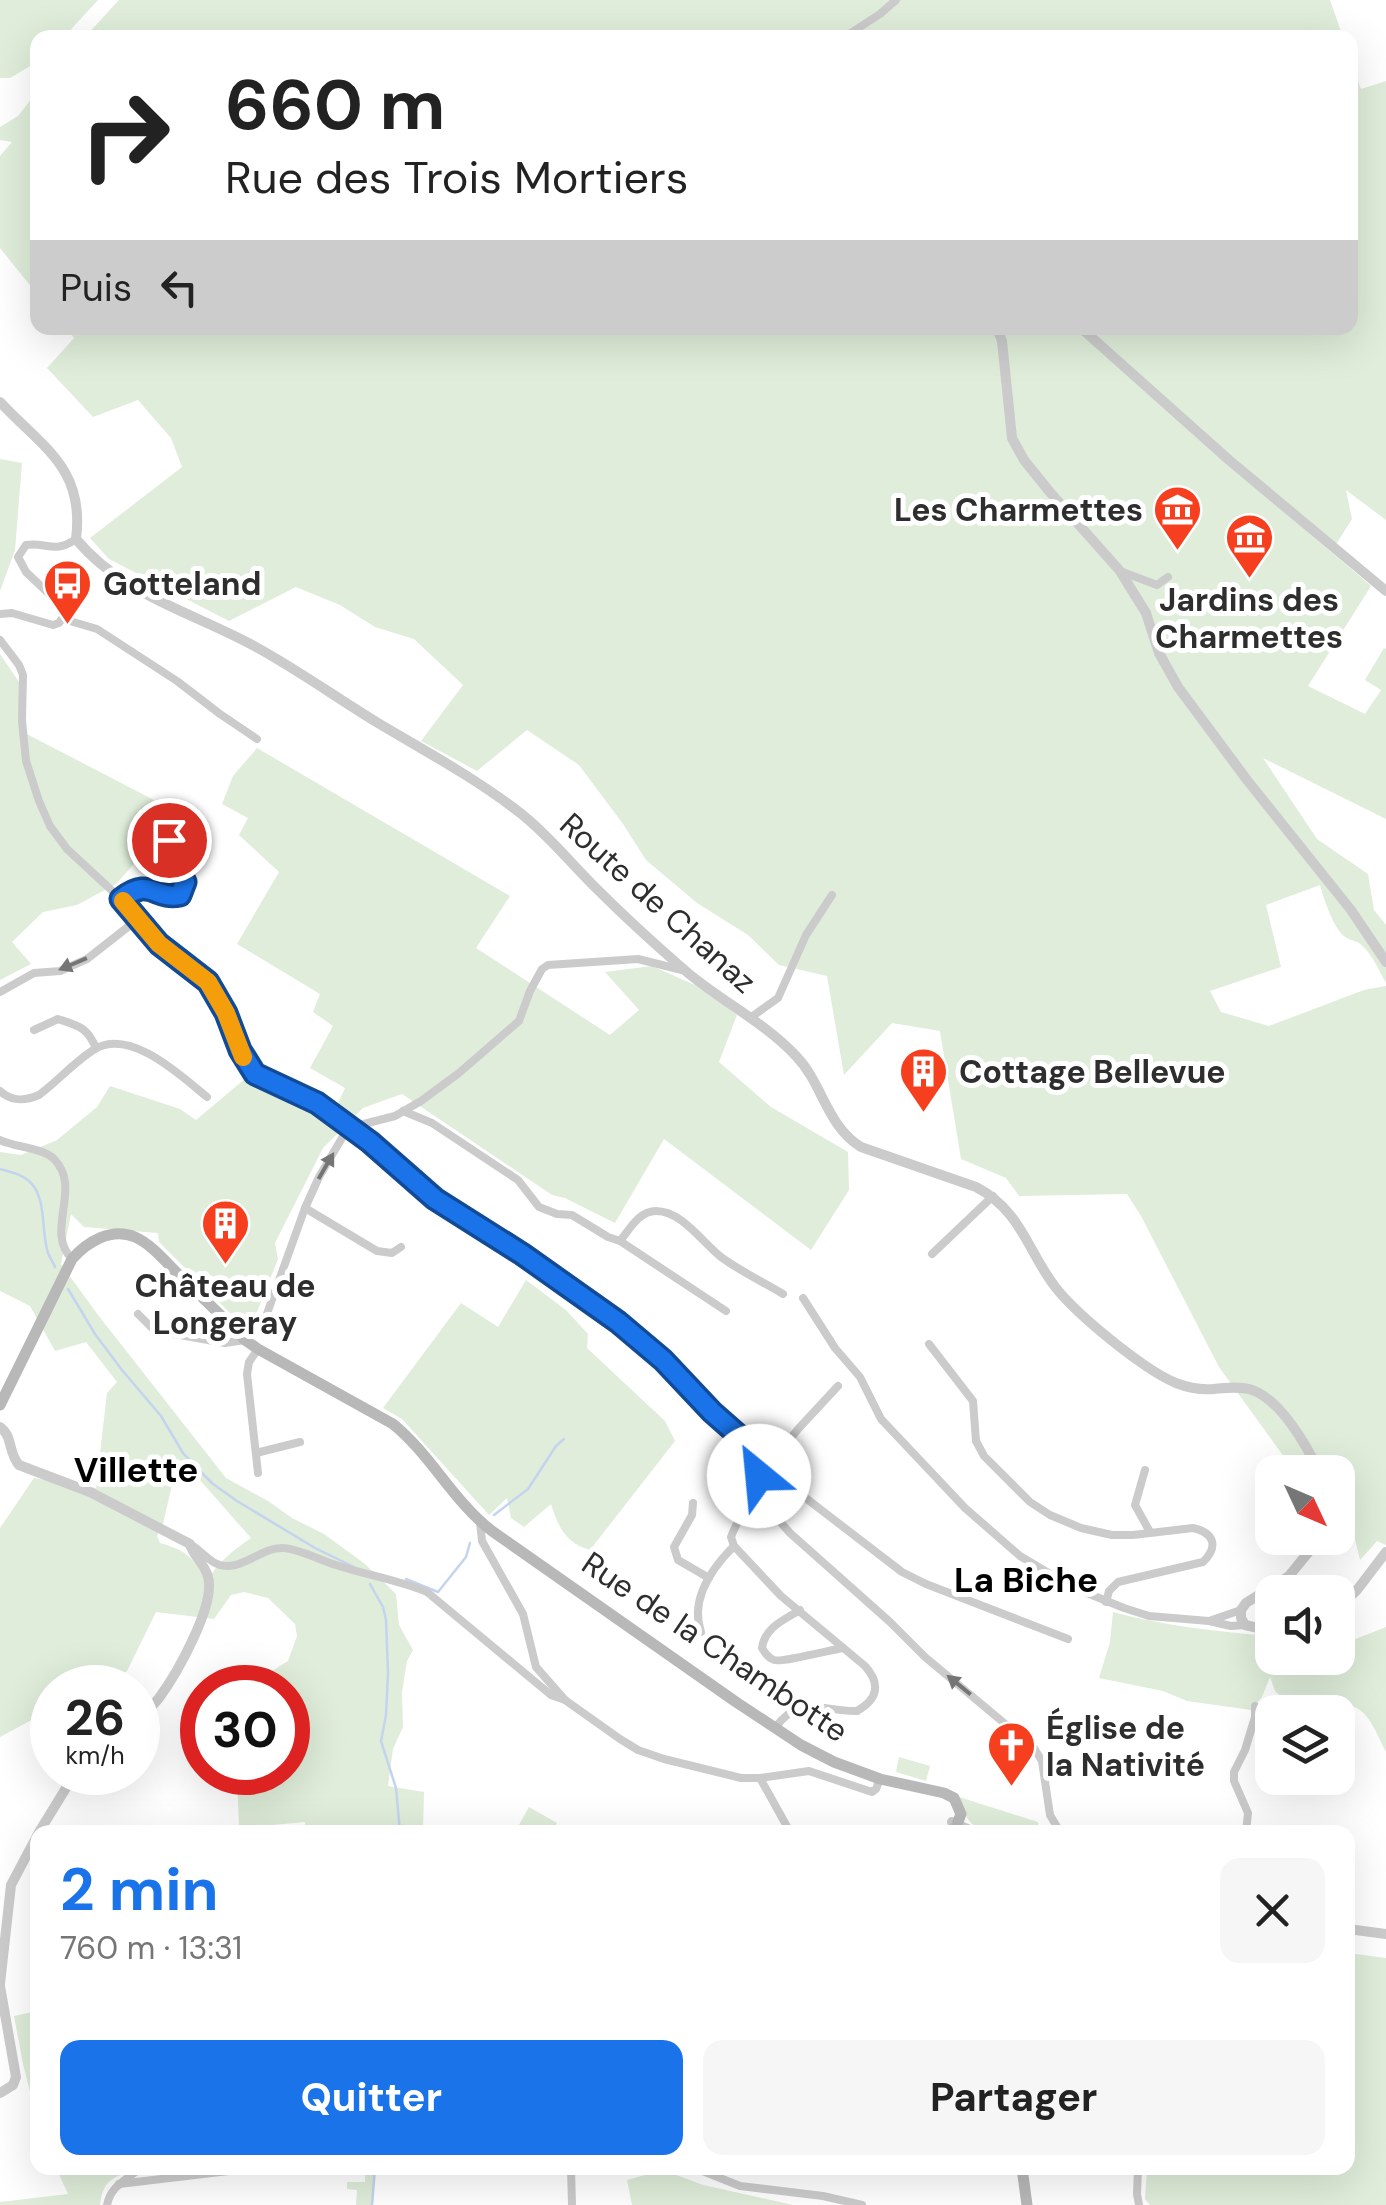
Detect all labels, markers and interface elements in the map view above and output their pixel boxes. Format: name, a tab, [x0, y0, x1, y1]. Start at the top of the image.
text: 660 m	[225, 60, 445, 151]
icon: right	[60, 70, 190, 200]
text: Rue des Trois Mortiers	[225, 148, 688, 207]
icon: left	[152, 260, 207, 315]
text: Puis	[60, 263, 132, 313]
museum icon: Les Charmettes	[1152, 484, 1204, 552]
place label: Les Charmettes	[894, 489, 1143, 531]
museum icon: Jardins des Charmettes	[1223, 512, 1275, 580]
bus stop icon: Gotteland	[42, 558, 94, 626]
place label: Gotteland	[103, 563, 261, 605]
place label: Jardins des Charmettes	[1155, 579, 1343, 658]
pin	[127, 798, 212, 883]
street label: Route de Chanaz	[551, 804, 765, 1002]
icon: arrive	[142, 813, 197, 868]
one-way arrow	[58, 957, 88, 973]
building icon: Cottage Bellevue	[898, 1046, 950, 1114]
place label: Cottage Bellevue	[959, 1051, 1226, 1093]
one-way arrow	[317, 1152, 334, 1181]
building icon: Château de Longeray	[199, 1198, 251, 1266]
place label: Château de Longeray	[135, 1265, 315, 1344]
position arrow	[707, 1424, 811, 1528]
district label: Villette	[74, 1447, 198, 1493]
north arrow	[1255, 1455, 1355, 1555]
map controls	[1255, 1455, 1355, 1795]
street label: Rue de la Chambotte	[574, 1542, 856, 1752]
district label: La Biche	[954, 1557, 1098, 1603]
button: sound	[1255, 1575, 1355, 1675]
speed limit sign: 30	[180, 1665, 310, 1795]
one-way arrow	[947, 1675, 972, 1696]
text: 26	[65, 1685, 125, 1751]
button: layers	[1255, 1695, 1355, 1795]
place label: Église de la Nativité	[1046, 1707, 1205, 1786]
church icon: Église de la Nativité	[985, 1720, 1037, 1788]
text: km/h	[65, 1739, 125, 1772]
text: 2 min	[60, 1850, 219, 1929]
button: close	[1220, 1858, 1325, 1963]
text: 760 m · 13:31	[60, 1927, 242, 1969]
button: Quitter	[60, 2040, 683, 2155]
button: Partager	[703, 2040, 1325, 2155]

